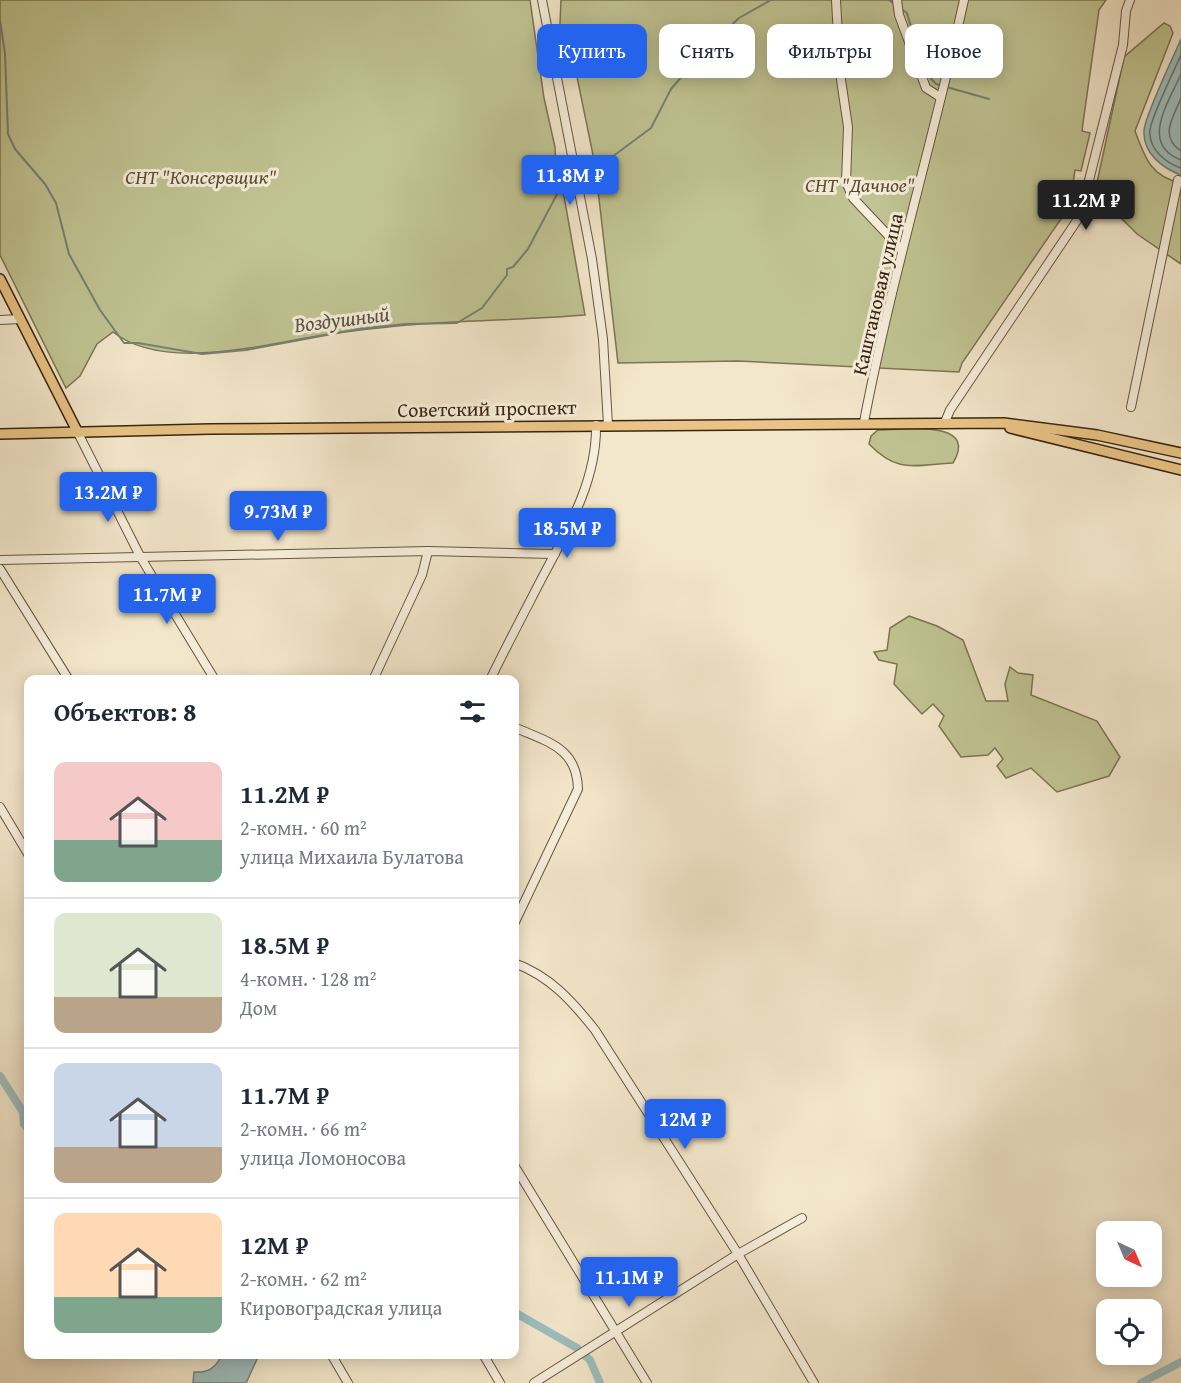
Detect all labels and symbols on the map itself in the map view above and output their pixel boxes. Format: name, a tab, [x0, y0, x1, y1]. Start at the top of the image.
pin: 11.8M ₽	[515, 155, 625, 206]
park label: СНТ "Консервщик"	[125, 162, 277, 191]
park label: СНТ "Дачное"	[805, 170, 915, 199]
pin: 11.2M ₽	[1031, 180, 1141, 231]
street label: Каштановая улица	[844, 210, 910, 378]
water label: Воздушный	[292, 298, 392, 340]
street label: Советский проспект	[397, 392, 577, 424]
pin: 13.2M ₽	[53, 472, 163, 523]
pin: 9.73M ₽	[223, 491, 333, 542]
pin: 18.5M ₽	[512, 508, 622, 559]
pin: 11.7M ₽	[112, 574, 222, 625]
pin: 12M ₽	[643, 1099, 727, 1150]
north arrow	[1096, 1221, 1162, 1287]
pin: 11.1M ₽	[574, 1257, 684, 1308]

